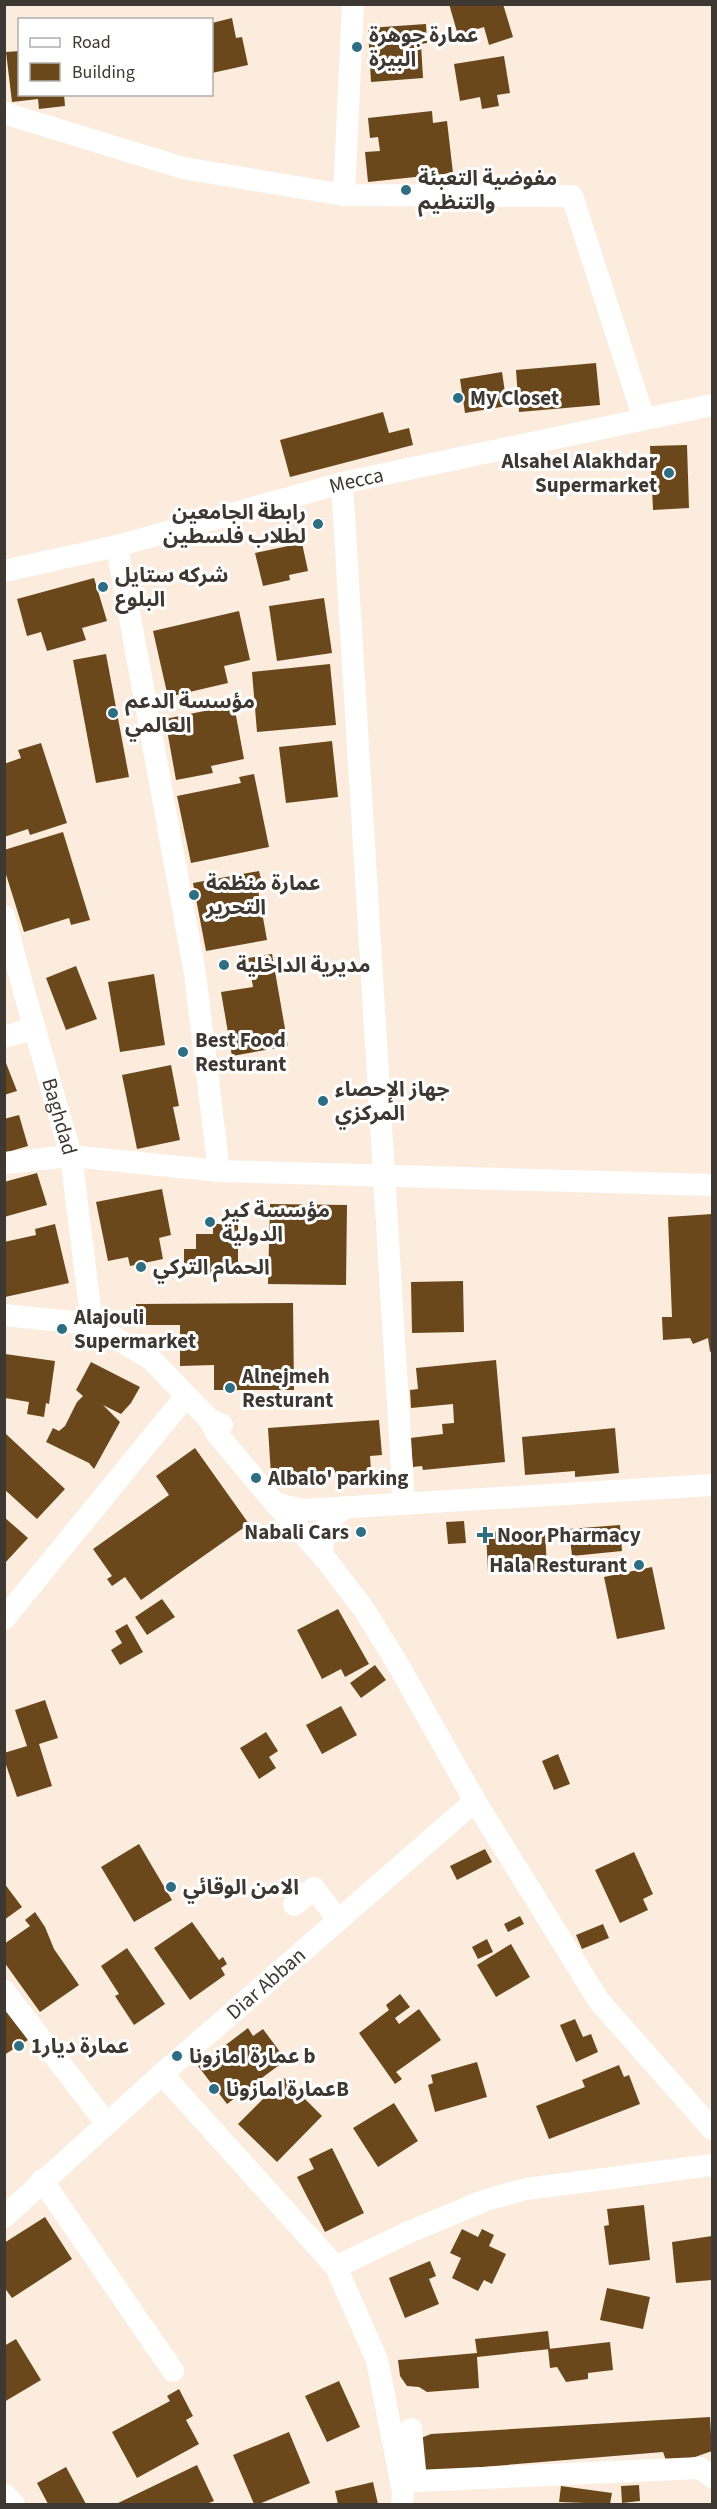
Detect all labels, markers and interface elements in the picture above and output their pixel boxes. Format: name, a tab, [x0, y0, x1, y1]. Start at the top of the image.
legend	[18, 18, 213, 96]
place label: عمارة جوهرة البيرة	[369, 20, 479, 74]
text: Road	[72, 30, 111, 55]
marker: عمارة جوهرة البيرة	[350, 40, 364, 54]
text: Building	[72, 60, 135, 85]
place label: مفوضية التعبئة والتنظيم	[418, 163, 557, 217]
marker: مفوضية التعبئة والتنظيم	[399, 183, 413, 197]
place label: My Closet	[470, 383, 559, 413]
marker: My Closet	[451, 391, 465, 405]
place label: Alsahel Alakhdar Supermarket	[500, 446, 658, 500]
street label: Mecca	[326, 460, 386, 501]
marker: Alsahel Alakhdar Supermarket	[662, 466, 676, 480]
place label: رابطة الجامعين لطلاب فلسطين	[163, 497, 306, 551]
marker: رابطة الجامعين لطلاب فلسطين	[311, 517, 325, 531]
place label: شركه ستايل البلوع	[115, 560, 228, 614]
marker: شركه ستايل البلوع	[96, 580, 110, 594]
place label: مؤسسة الدعم العالمي	[125, 686, 255, 742]
marker: مؤسسة الدعم العالمي	[106, 706, 120, 720]
place label: عمارة منظمة التحرير	[205, 868, 320, 922]
marker: عمارة منظمة التحرير	[187, 888, 201, 902]
place label: مديرية الداخلية	[236, 950, 370, 980]
marker: مديرية الداخلية	[217, 958, 231, 972]
place label: Best Food Resturant	[195, 1025, 286, 1079]
marker: Best Food Resturant	[176, 1045, 190, 1059]
street label: Baghdad	[34, 1074, 85, 1158]
place label: جهاز الإحصاء المركزي	[335, 1074, 450, 1130]
marker: جهاز الإحصاء المركزي	[316, 1094, 330, 1108]
place label: مؤسسة كير الدولية	[221, 1195, 330, 1249]
marker: مؤسسة كير الدولية	[203, 1215, 217, 1229]
place label: الحمام التركي	[153, 1252, 270, 1284]
marker: الحمام التركي	[134, 1260, 148, 1274]
place label: Alajouli Supermarket	[73, 1302, 196, 1356]
marker: Alajouli Supermarket	[55, 1322, 69, 1336]
place label: Alnejmeh Resturant	[241, 1361, 333, 1415]
marker: Alnejmeh Resturant	[223, 1381, 237, 1395]
place label: Albalo' parking	[267, 1463, 409, 1493]
marker: Albalo' parking	[249, 1471, 263, 1485]
place label: Nabali Cars	[244, 1517, 349, 1547]
place label: Noor Pharmacy	[497, 1520, 641, 1550]
marker: Nabali Cars	[354, 1525, 368, 1539]
marker: Noor Pharmacy	[478, 1528, 492, 1542]
place label: Hala Resturant	[489, 1550, 627, 1580]
marker: Hala Resturant	[632, 1558, 646, 1572]
place label: الامن الوقائي	[183, 1872, 299, 1904]
marker: الامن الوقائي	[164, 1880, 178, 1894]
street label: Diar Abban	[220, 1940, 312, 2026]
place label: عمارة ديار1	[31, 2031, 129, 2061]
marker: عمارة ديار1	[12, 2039, 26, 2053]
place label: عمارة امازونا b	[189, 2041, 316, 2071]
marker: عمارة امازونا b	[170, 2049, 184, 2063]
place label: عمارة امازوناB	[226, 2074, 349, 2104]
marker: عمارة امازوناB	[207, 2082, 221, 2096]

